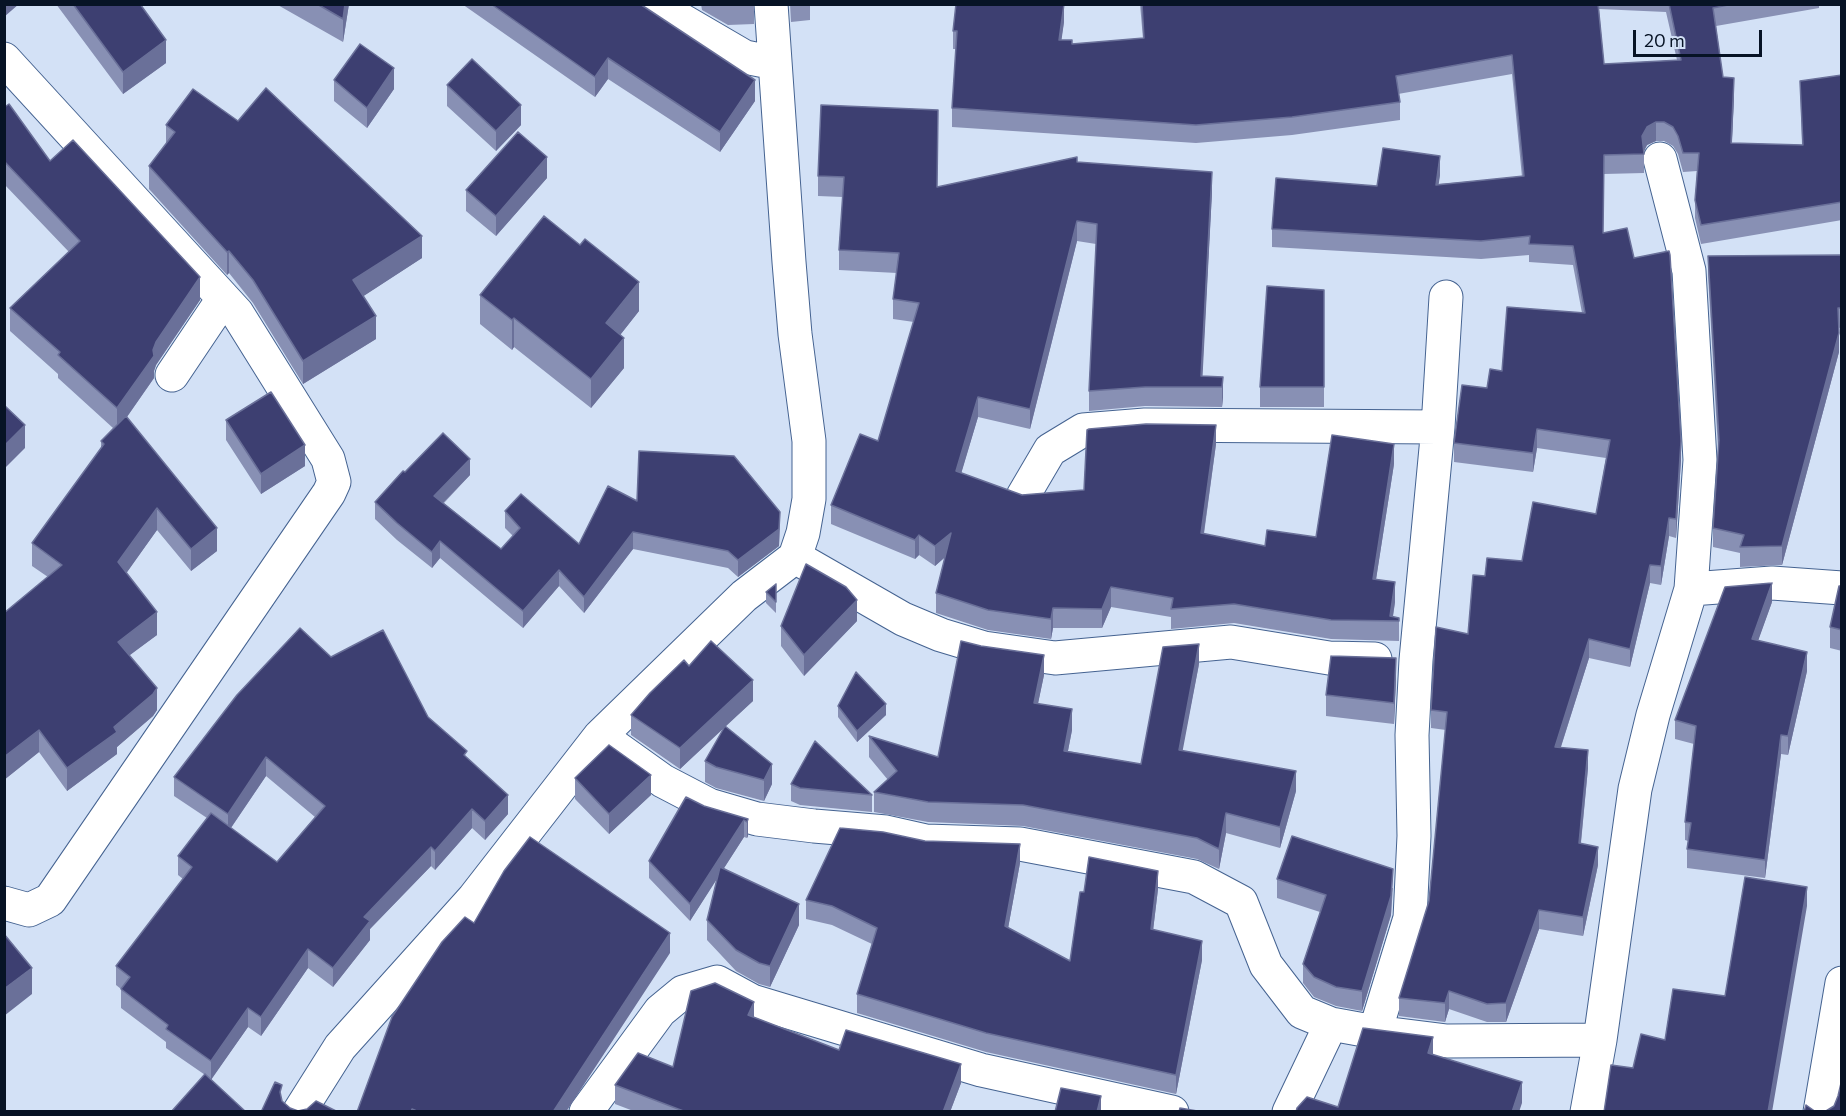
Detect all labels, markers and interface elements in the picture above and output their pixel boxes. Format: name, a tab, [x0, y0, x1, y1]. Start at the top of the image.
scale bar	[1636, 18, 1765, 56]
text: 20 m	[1644, 29, 1685, 51]

